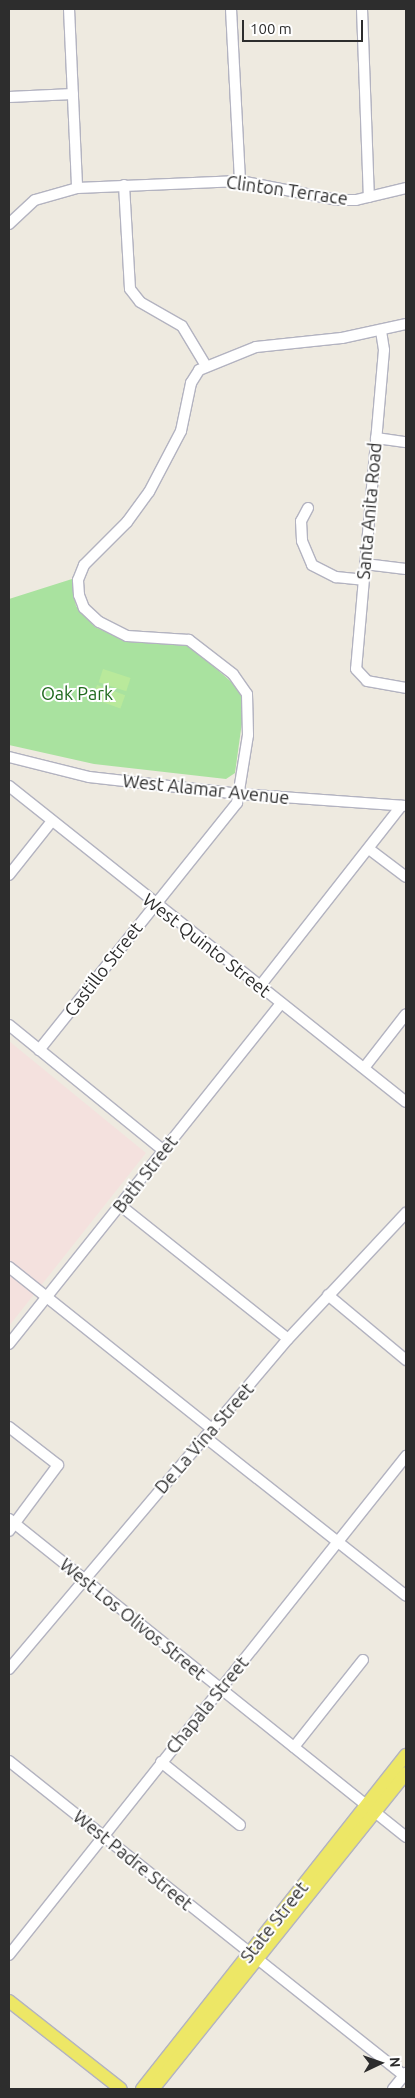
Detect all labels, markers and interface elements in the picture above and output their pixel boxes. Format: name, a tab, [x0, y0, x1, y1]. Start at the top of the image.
scale bar	[245, 10, 366, 42]
text: 100 m	[250, 20, 292, 37]
street label: Clinton Terrace	[225, 171, 349, 209]
street label: Santa Anita Road	[352, 441, 386, 581]
park label: Oak Park	[41, 682, 113, 704]
street label: West Alamar Avenue	[122, 770, 290, 808]
street label: West Quinto Street	[139, 888, 275, 1002]
street label: Castillo Street	[59, 917, 147, 1021]
street label: Bath Street	[108, 1131, 182, 1217]
street label: De La Vina Street	[150, 1378, 258, 1498]
street label: West Los Olivos Street	[56, 1554, 210, 1684]
street label: Chapala Street	[161, 1652, 253, 1758]
street label: West Padre Street	[69, 1805, 197, 1915]
street label: State Street	[236, 1877, 312, 1967]
north arrow	[355, 2038, 405, 2088]
text: N	[387, 2057, 403, 2068]

